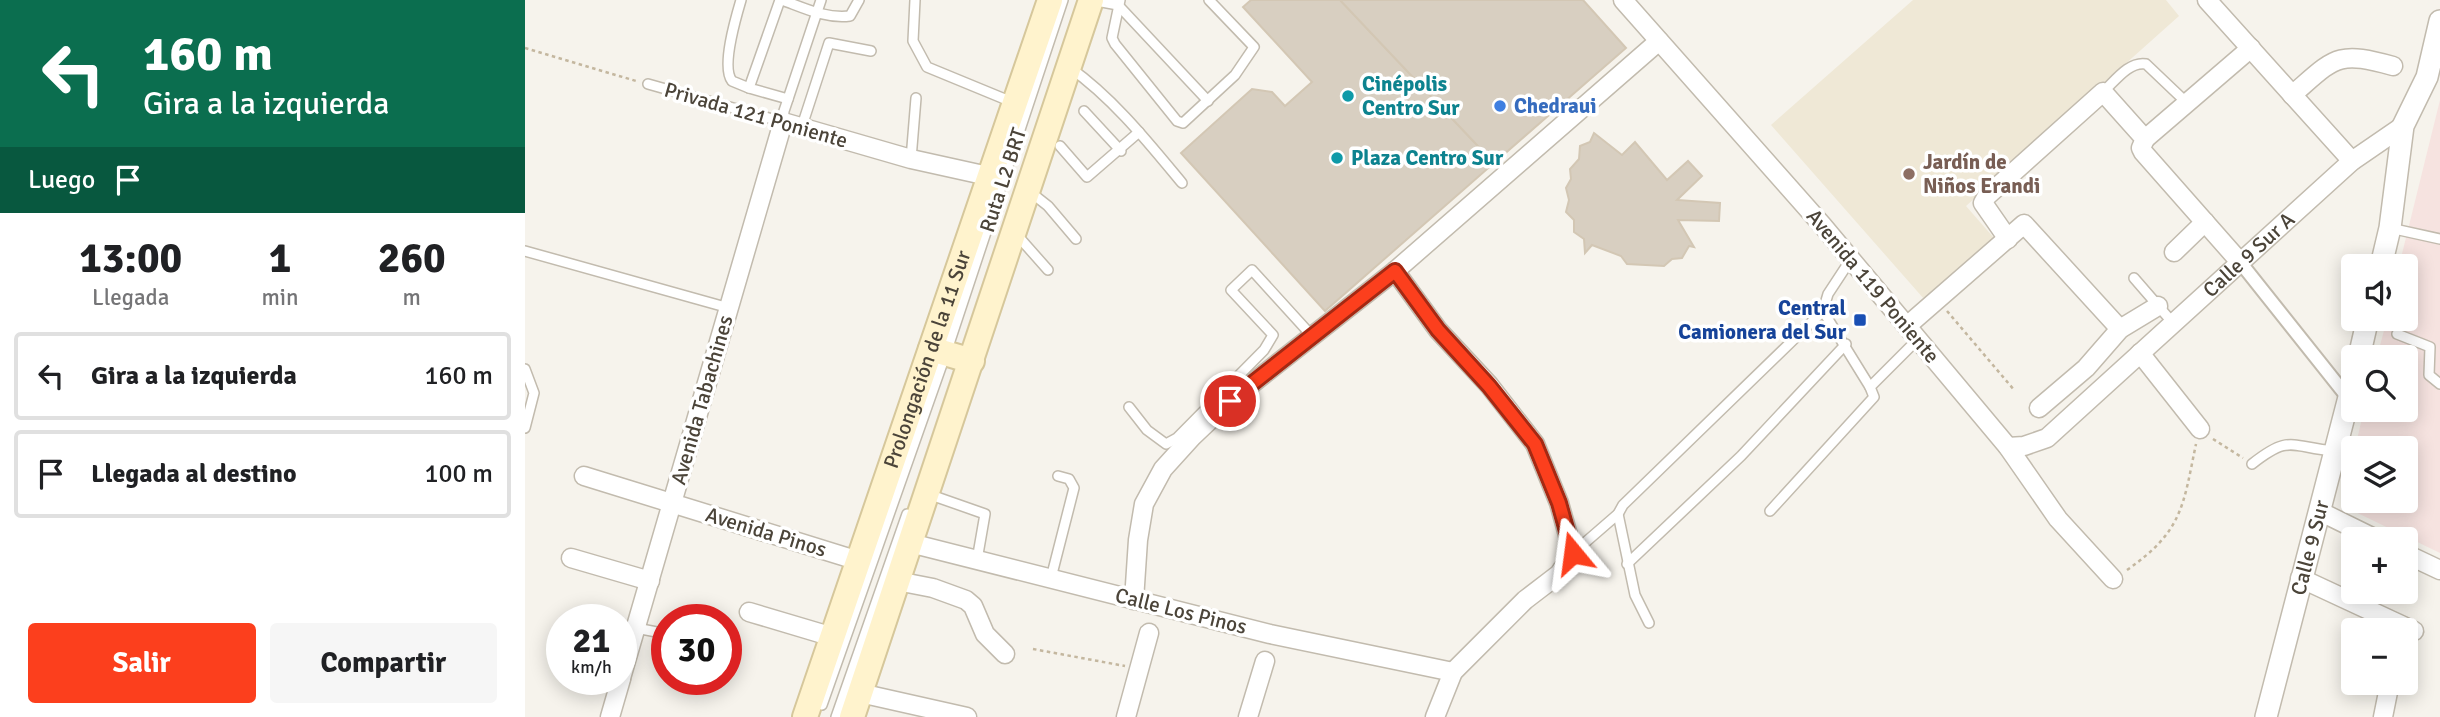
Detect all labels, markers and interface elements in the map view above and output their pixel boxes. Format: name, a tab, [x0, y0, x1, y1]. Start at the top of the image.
text: 160 m	[143, 24, 273, 84]
icon: left	[28, 28, 119, 119]
place label: Cinépolis Centro Sur	[1362, 71, 1460, 121]
street label: Privada 121 Poniente	[661, 76, 851, 154]
text: Gira a la izquierda	[143, 84, 390, 123]
marker: Cinépolis Centro Sur	[1340, 88, 1356, 104]
place label: Chedraui	[1514, 93, 1597, 119]
marker: Chedraui	[1492, 98, 1508, 114]
street label: Ruta L2 BRT	[974, 124, 1032, 236]
place label: Plaza Centro Sur	[1351, 145, 1504, 171]
place label: Jardín de Niños Erandi	[1923, 149, 2040, 199]
marker: Plaza Centro Sur	[1329, 150, 1345, 166]
icon: arrive	[109, 161, 147, 199]
text: Luego	[28, 164, 95, 196]
marker: Jardín de Niños Erandi	[1901, 166, 1917, 182]
street label: Avenida 119 Poniente	[1801, 204, 1945, 368]
street label: Calle 9 Sur A	[2198, 206, 2300, 303]
text: 13:00	[79, 233, 182, 284]
text: 1	[269, 233, 291, 284]
text: 260	[378, 233, 446, 284]
street label: Prolongación de la 11 Sur	[878, 247, 977, 472]
map controls	[2341, 254, 2418, 695]
button: sound	[2341, 254, 2418, 331]
text: Llegada	[92, 283, 169, 312]
text: min	[261, 283, 299, 312]
text: m	[403, 283, 421, 312]
place label: Central Camionera del Sur	[1678, 295, 1847, 345]
street label: Avenida Tabachines	[665, 312, 739, 488]
marker: Central Camionera del Sur	[1852, 312, 1868, 328]
button: search	[2341, 345, 2418, 422]
icon: left	[32, 357, 70, 395]
text: Gira a la izquierda	[91, 360, 297, 392]
text: 160 m	[424, 360, 493, 392]
pin	[1200, 371, 1260, 431]
icon: arrive	[1211, 382, 1249, 420]
button: layers	[2341, 436, 2418, 513]
icon: arrive	[32, 455, 70, 493]
text: Llegada al destino	[91, 458, 297, 490]
text: 100 m	[424, 458, 493, 490]
street label: Calle 9 Sur	[2285, 497, 2335, 598]
street label: Avenida Pinos	[702, 501, 830, 563]
position arrow	[1536, 516, 1610, 590]
button: +	[2341, 527, 2418, 604]
street label: Calle Los Pinos	[1113, 582, 1249, 640]
speed limit sign: 30	[651, 604, 742, 695]
button: −	[2341, 618, 2418, 695]
text: 21	[573, 619, 610, 662]
button: Salir	[28, 623, 256, 703]
button: Compartir	[270, 623, 497, 703]
text: km/h	[571, 656, 612, 678]

